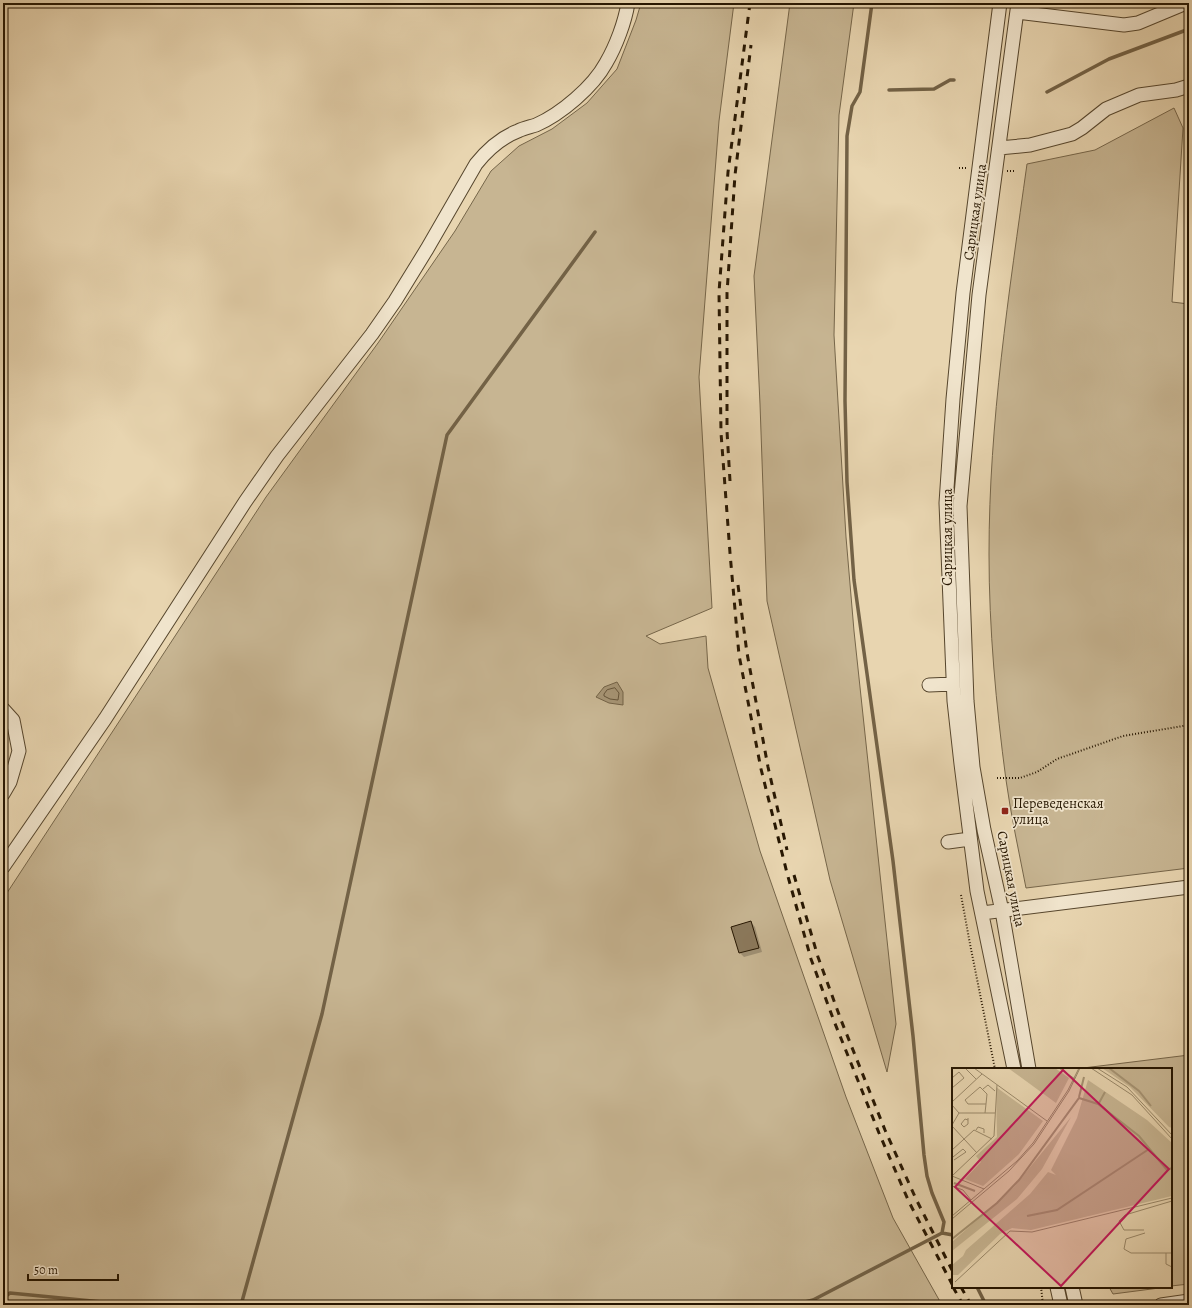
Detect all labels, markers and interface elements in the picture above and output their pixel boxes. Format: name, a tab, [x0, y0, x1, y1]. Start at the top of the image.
street label: Сарицкая улица	[959, 162, 991, 261]
street label: Сарицкая улица	[938, 488, 957, 586]
place label: Переведенская улица	[1012, 794, 1104, 829]
marker: Переведенская улица	[1000, 806, 1010, 816]
street label: Сарицкая улица	[992, 829, 1030, 929]
inset map	[952, 1068, 1172, 1288]
scale bar	[28, 1256, 118, 1282]
text: 50 m	[34, 1262, 58, 1278]

